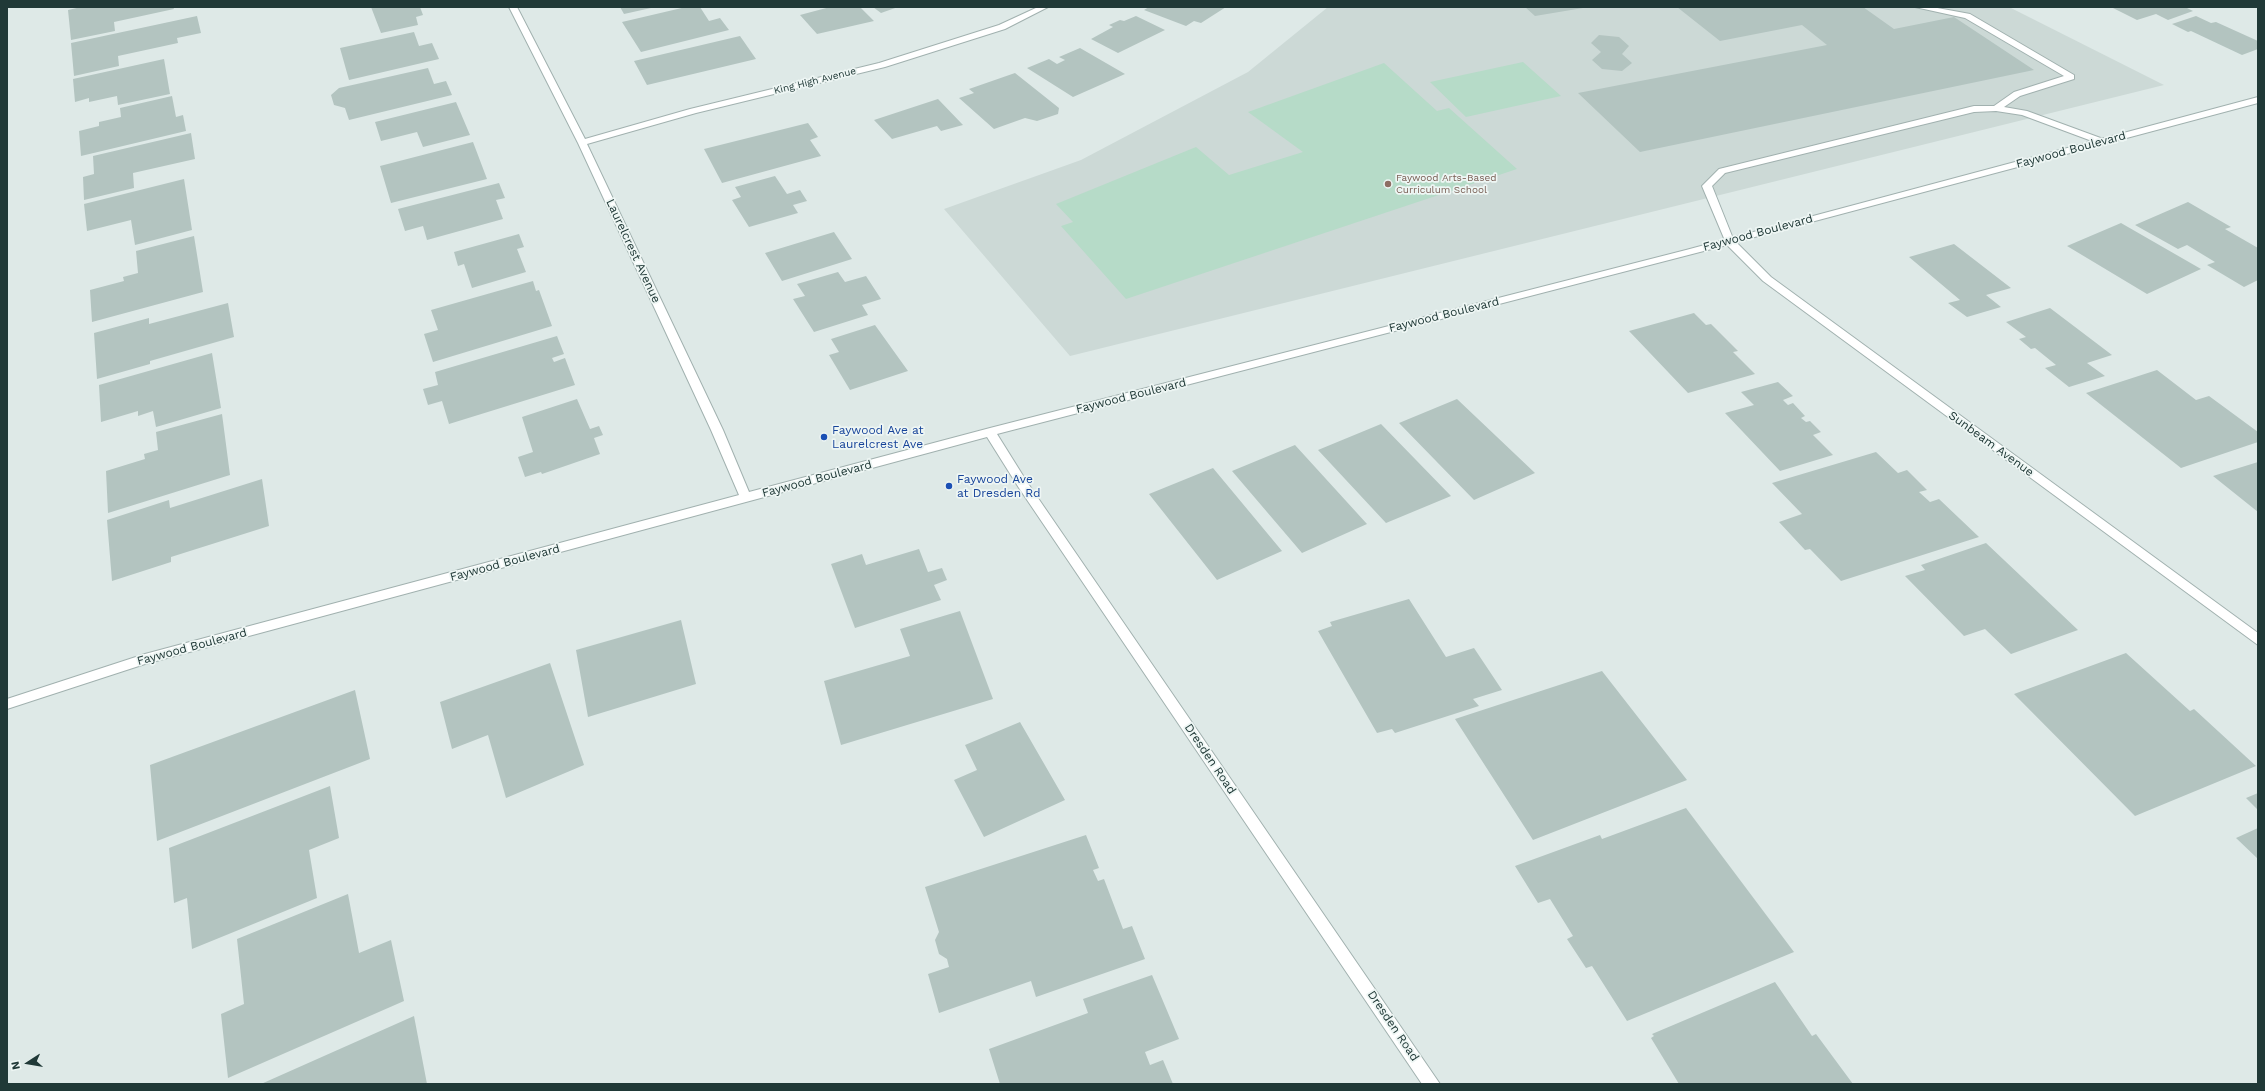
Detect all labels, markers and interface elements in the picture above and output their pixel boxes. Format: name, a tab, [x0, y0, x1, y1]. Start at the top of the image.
street label: King High Avenue	[773, 65, 857, 97]
street label: Faywood Boulevard	[2014, 128, 2128, 172]
place label: Faywood Arts-Based Curriculum School	[1396, 172, 1496, 196]
marker: Faywood Arts-Based Curriculum School	[1383, 179, 1393, 189]
street label: Laurelcrest Avenue	[603, 197, 663, 305]
street label: Faywood Boulevard	[1701, 211, 1815, 255]
street label: Faywood Boulevard	[1387, 294, 1501, 336]
street label: Faywood Boulevard	[1074, 375, 1188, 417]
street label: Sunbeam Avenue	[1946, 408, 2036, 480]
place label: Faywood Ave at Laurelcrest Ave	[832, 423, 924, 451]
marker: Faywood Ave at Laurelcrest Ave	[819, 432, 829, 442]
street label: Faywood Boulevard	[760, 457, 874, 501]
place label: Faywood Ave at Dresden Rd	[957, 472, 1040, 500]
marker: Faywood Ave at Dresden Rd	[944, 481, 954, 491]
street label: Faywood Boulevard	[448, 541, 562, 585]
street label: Faywood Boulevard	[135, 625, 249, 669]
street label: Dresden Road	[1181, 721, 1239, 797]
street label: Dresden Road	[1364, 988, 1422, 1064]
north arrow	[8, 1043, 48, 1083]
text: N	[9, 1060, 23, 1071]

